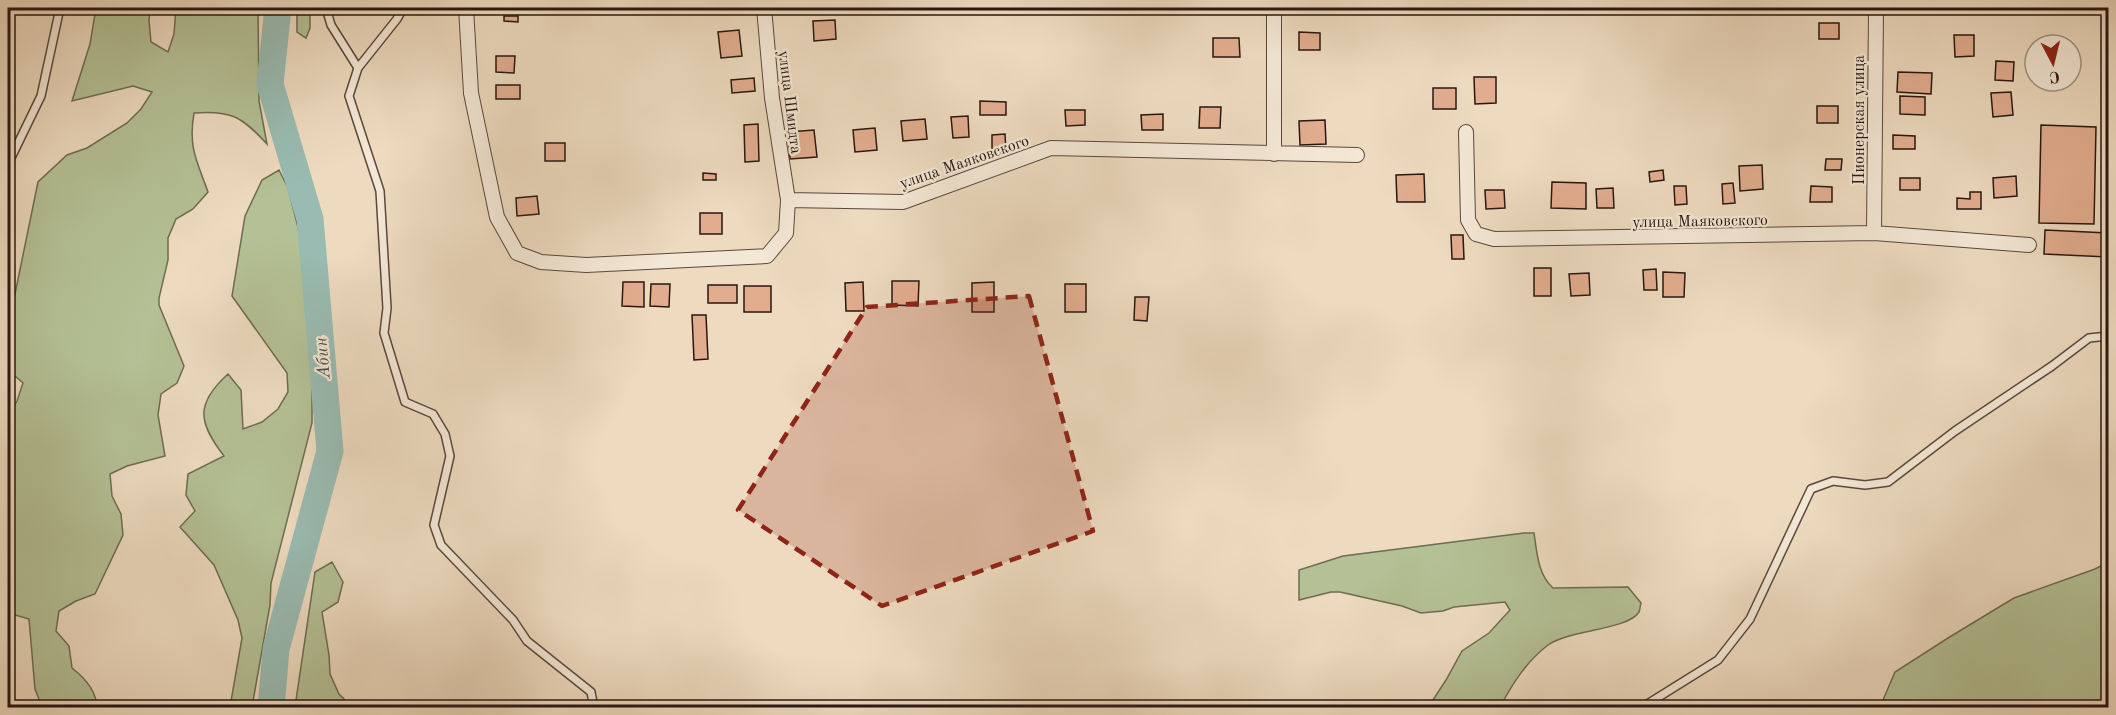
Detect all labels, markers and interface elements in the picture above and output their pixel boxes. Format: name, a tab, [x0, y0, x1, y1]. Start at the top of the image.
north arrow	[2023, 33, 2083, 93]
street label: улица Шмидта	[775, 50, 803, 155]
street label: Пионерская улица	[1852, 55, 1868, 185]
text: С	[2048, 67, 2061, 84]
street label: улица Маяковского	[898, 133, 1031, 193]
street label: улица Маяковского	[1632, 213, 1768, 231]
water label: Абин	[312, 336, 334, 381]

